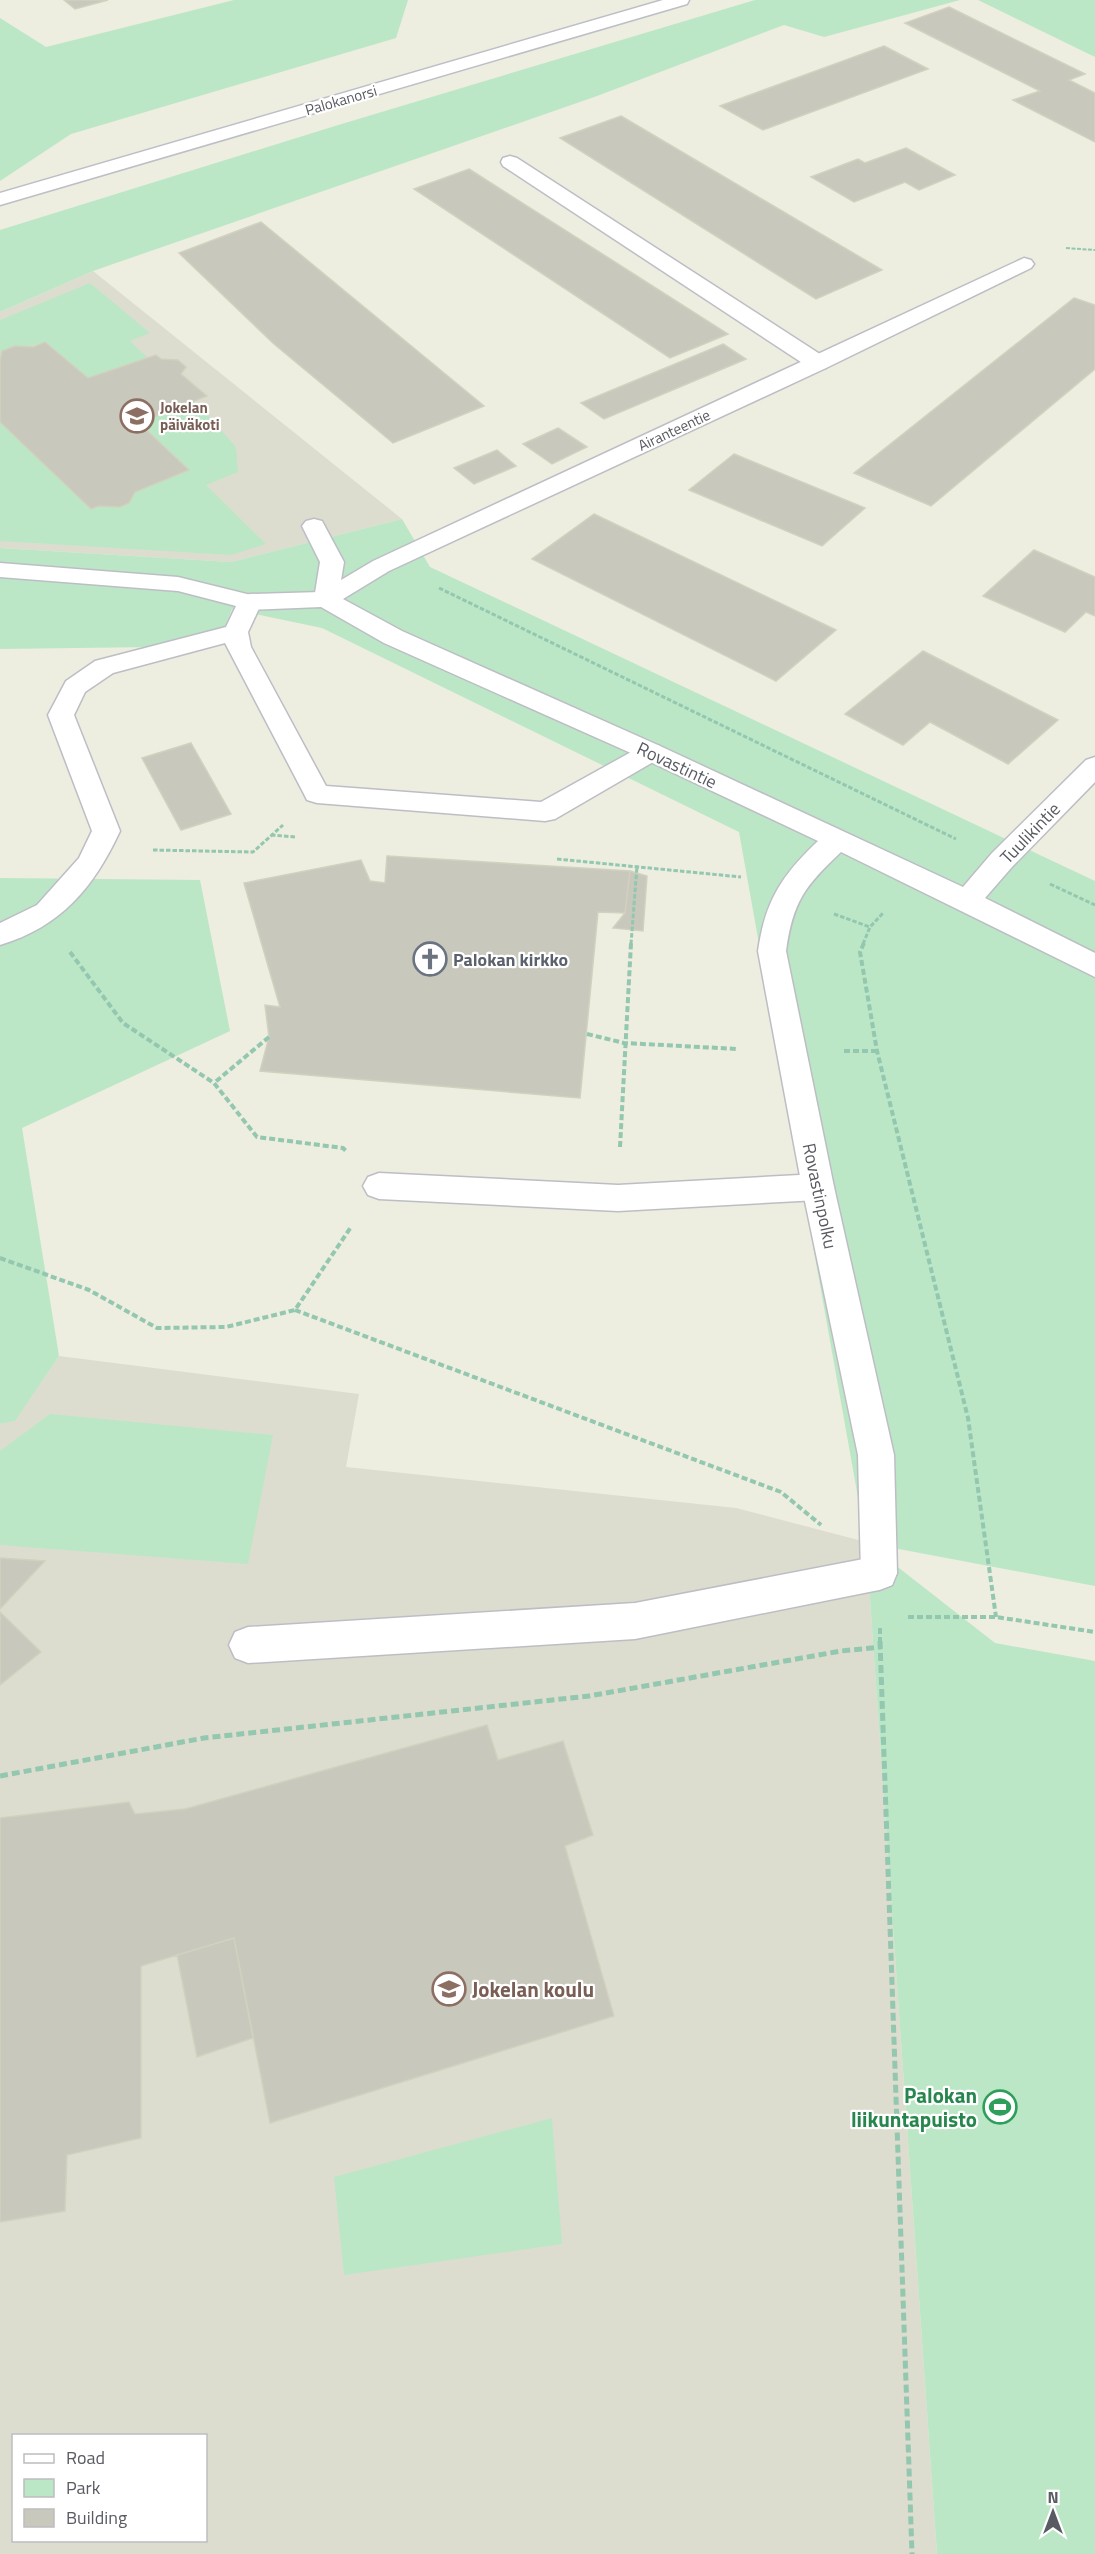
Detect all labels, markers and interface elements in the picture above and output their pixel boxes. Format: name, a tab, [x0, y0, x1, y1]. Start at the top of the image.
street label: Palokanorsi	[302, 79, 380, 121]
place label: Jokelan päiväkoti	[160, 396, 220, 436]
school or university icon: Jokelan päiväkoti	[119, 398, 155, 434]
street label: Airanteentie	[634, 403, 714, 457]
street label: Rovastintie	[633, 735, 721, 795]
street label: Tuulikintie	[994, 796, 1066, 870]
church icon: Palokan kirkko	[412, 941, 448, 977]
place label: Palokan kirkko	[453, 946, 568, 973]
street label: Rovastinpolku	[796, 1141, 844, 1251]
school or university icon: Jokelan koulu	[431, 1971, 467, 2007]
place label: Jokelan koulu	[472, 1973, 594, 2005]
place label: Palokan liikuntapuisto	[851, 2079, 977, 2135]
sports icon: Palokan liikuntapuisto	[982, 2089, 1018, 2125]
legend	[12, 2434, 207, 2542]
text: Road	[66, 2444, 105, 2471]
text: Park	[66, 2474, 101, 2501]
north arrow	[1023, 2482, 1083, 2542]
text: N	[1047, 2485, 1059, 2509]
text: Building	[66, 2504, 127, 2531]

